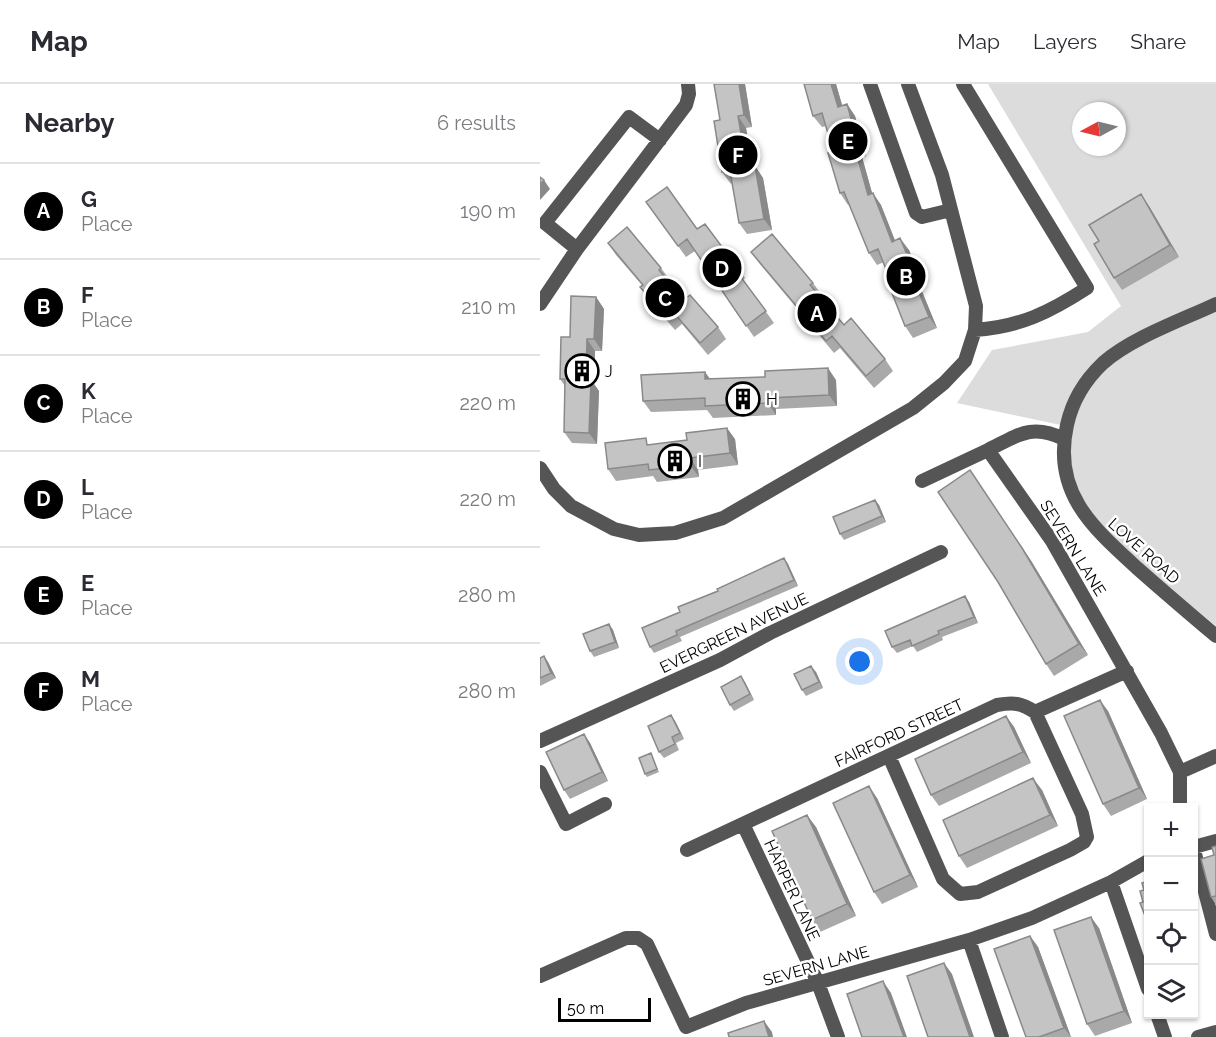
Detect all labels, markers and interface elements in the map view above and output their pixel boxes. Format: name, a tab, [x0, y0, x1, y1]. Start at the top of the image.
text: Map	[30, 25, 88, 58]
text: Map	[957, 29, 1000, 54]
text: Layers	[1033, 29, 1097, 54]
text: Share	[1130, 29, 1186, 54]
north arrow	[1072, 102, 1126, 156]
text: Nearby	[24, 108, 114, 138]
text: 6 results	[437, 111, 516, 135]
pin: E	[828, 118, 868, 164]
pin: F	[718, 132, 758, 178]
text: G	[81, 186, 97, 212]
text: A	[37, 199, 50, 223]
text: 190 m	[460, 199, 516, 223]
text: Place	[81, 212, 132, 236]
pin: D	[702, 246, 741, 291]
pin: B	[886, 254, 926, 298]
pin: C	[646, 276, 684, 320]
text: F	[81, 282, 94, 308]
pin: A	[798, 290, 836, 336]
text: B	[37, 295, 50, 319]
text: 210 m	[461, 295, 516, 319]
text: Place	[81, 308, 132, 332]
building icon: J	[564, 353, 600, 389]
place label: J	[605, 362, 613, 381]
text: K	[81, 378, 96, 404]
building icon: H	[725, 381, 761, 417]
place label: H	[766, 390, 778, 409]
text: C	[37, 391, 50, 415]
text: 220 m	[459, 391, 516, 415]
text: Place	[81, 404, 132, 428]
building icon: I	[657, 443, 693, 479]
place label: I	[698, 452, 702, 471]
text: L	[81, 474, 94, 500]
text: D	[36, 487, 51, 511]
text: 220 m	[459, 487, 516, 511]
street label: SEVERN LANE	[1036, 497, 1110, 600]
text: Place	[81, 500, 132, 524]
street label: LOVE ROAD	[1104, 514, 1184, 588]
text: E	[81, 570, 94, 596]
text: E	[37, 583, 50, 607]
text: 280 m	[458, 583, 516, 607]
street label: EVERGREEN AVENUE	[657, 589, 812, 677]
text: Place	[81, 596, 132, 620]
your location	[845, 647, 874, 676]
text: M	[81, 666, 100, 692]
text: F	[38, 679, 49, 703]
text: 280 m	[458, 679, 516, 703]
text: Place	[81, 692, 132, 716]
street label: FAIRFORD STREET	[832, 695, 967, 771]
map controls	[1144, 803, 1198, 1019]
button: +	[1144, 803, 1198, 857]
street label: HARPER LANE	[760, 836, 824, 944]
button: −	[1144, 857, 1198, 911]
button: locate	[1144, 911, 1198, 965]
street label: SEVERN LANE	[761, 942, 871, 990]
button: layers	[1144, 965, 1198, 1019]
scale bar	[558, 995, 651, 1022]
text: 50 m	[567, 999, 604, 1018]

